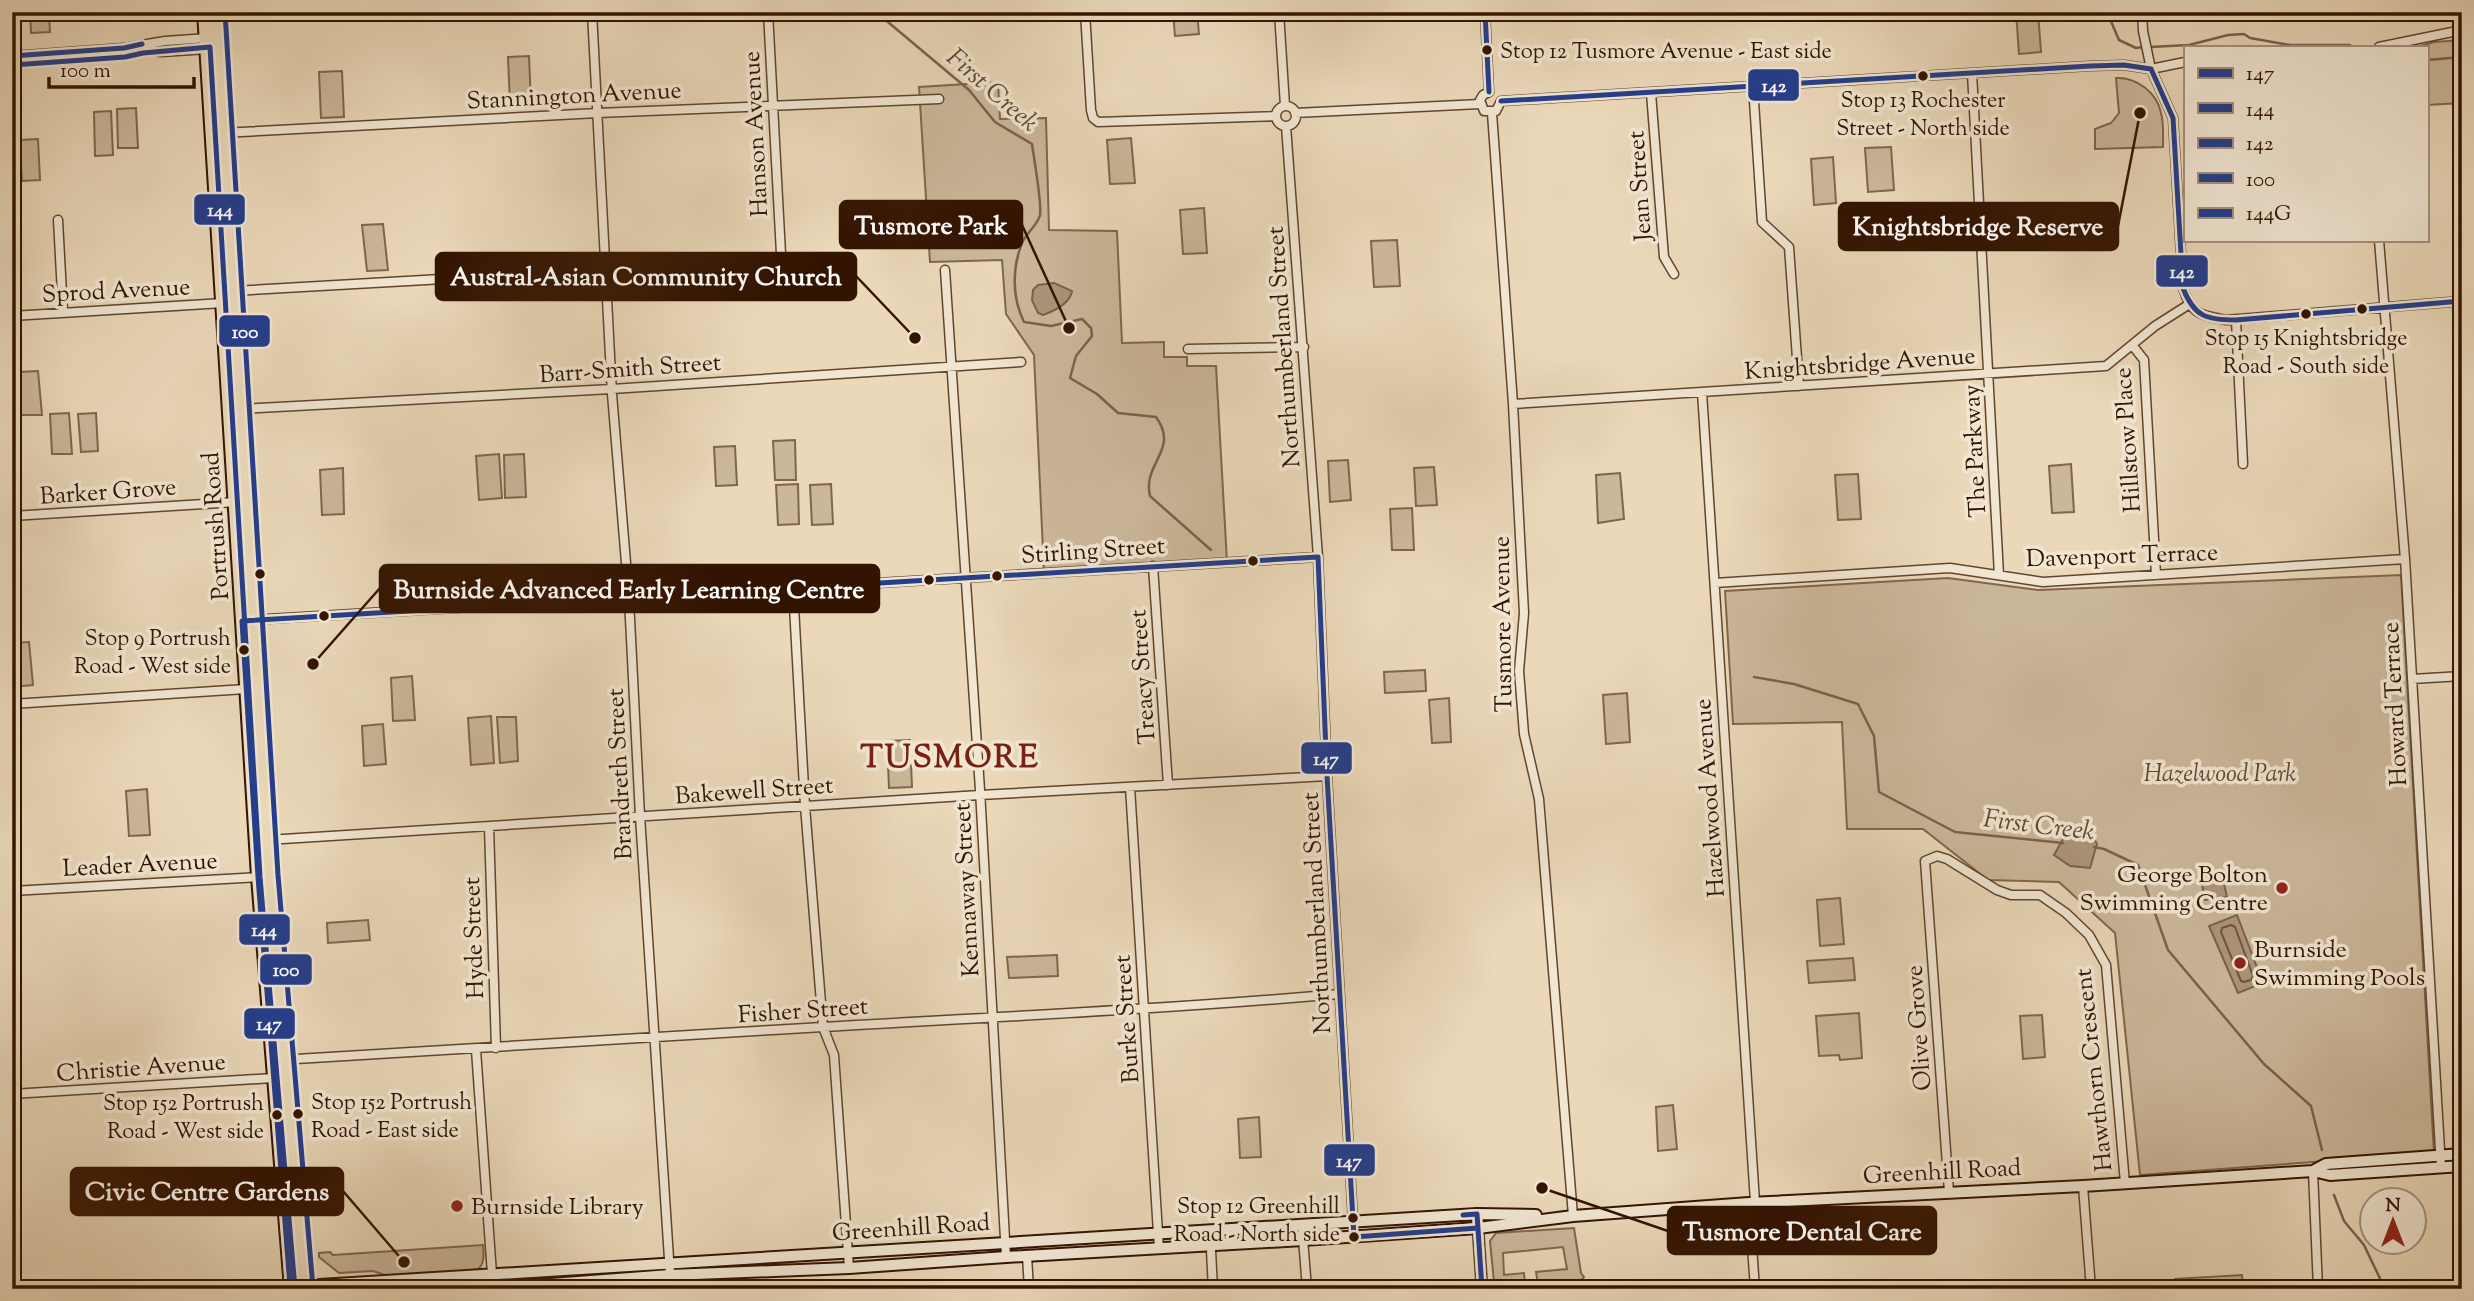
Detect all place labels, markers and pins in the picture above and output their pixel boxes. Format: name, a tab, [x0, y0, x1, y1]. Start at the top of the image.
place label: Stop 12 Tusmore Avenue - East side	[1500, 37, 1832, 69]
marker: Stop 12 Tusmore Avenue - East side	[1480, 43, 1494, 57]
marker: Stop 13 Rochester Street - North side	[1916, 69, 1930, 83]
place label: Stop 13 Rochester Street - North side	[1836, 86, 2010, 146]
callout: Tusmore Park	[840, 201, 1022, 248]
callout: Knightsbridge Reserve	[1839, 203, 2118, 250]
callout: Austral-Asian Community Church	[436, 253, 856, 300]
unlabelled marker	[2355, 302, 2369, 316]
marker: Stop 15 Knightsbridge Road - South side	[2299, 307, 2313, 321]
place label: Stop 15 Knightsbridge Road - South side	[2205, 324, 2408, 384]
unlabelled marker	[1246, 554, 1260, 568]
callout: Burnside Advanced Early Learning Centre	[380, 565, 879, 612]
unlabelled marker	[253, 567, 267, 581]
unlabelled marker	[990, 569, 1004, 583]
unlabelled marker	[922, 573, 936, 587]
unlabelled marker	[317, 609, 331, 623]
place label: Stop 9 Portrush Road - West side	[74, 624, 231, 684]
marker: Stop 9 Portrush Road - West side	[237, 643, 251, 657]
place label: George Bolton Swimming Centre	[2079, 859, 2268, 921]
marker: George Bolton Swimming Centre	[2274, 880, 2290, 896]
place label: Burnside Swimming Pools	[2254, 934, 2425, 996]
marker: Burnside Swimming Pools	[2232, 955, 2248, 971]
place label: Stop 152 Portrush Road - East side	[311, 1088, 472, 1148]
place label: Stop 152 Portrush Road - West side	[103, 1089, 264, 1149]
marker: Stop 152 Portrush Road - East side	[291, 1107, 305, 1121]
marker: Stop 152 Portrush Road - West side	[270, 1108, 284, 1122]
callout: Civic Centre Gardens	[71, 1168, 343, 1215]
place label: Burnside Library	[471, 1191, 644, 1225]
place label: Stop 12 Greenhill Road - North side	[1174, 1192, 1340, 1252]
marker: Burnside Library	[449, 1198, 465, 1214]
callout: Tusmore Dental Care	[1668, 1207, 1936, 1254]
marker: Stop 12 Greenhill Road - North side	[1346, 1211, 1360, 1225]
unlabelled marker	[1347, 1230, 1361, 1244]

